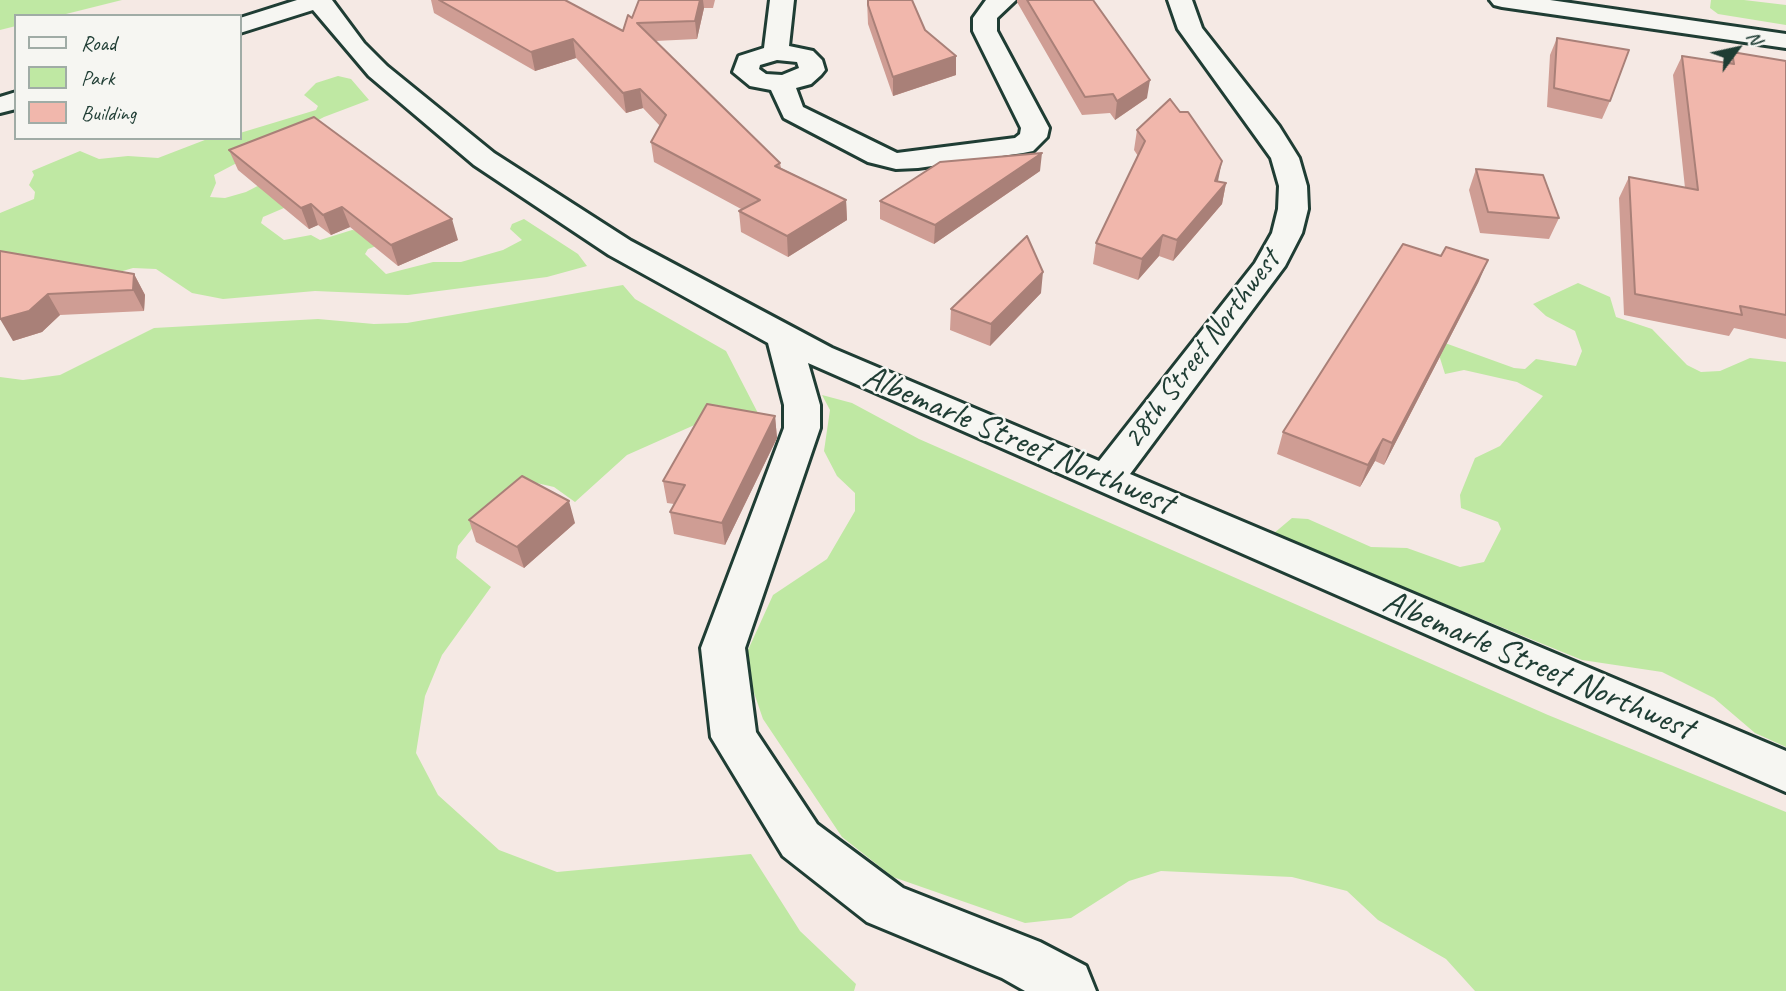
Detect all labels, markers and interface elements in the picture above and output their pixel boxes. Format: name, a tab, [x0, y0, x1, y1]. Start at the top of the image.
legend	[14, 14, 242, 140]
north arrow	[1702, 14, 1772, 84]
text: N	[1741, 26, 1768, 49]
text: Road	[81, 30, 116, 56]
text: Park	[81, 65, 114, 91]
text: Building	[81, 100, 136, 126]
street label: 28th Street Northwest	[1116, 244, 1288, 456]
street label: Albemarle Street Northwest	[856, 357, 1180, 525]
street label: Albemarle Street Northwest	[1376, 582, 1700, 750]

